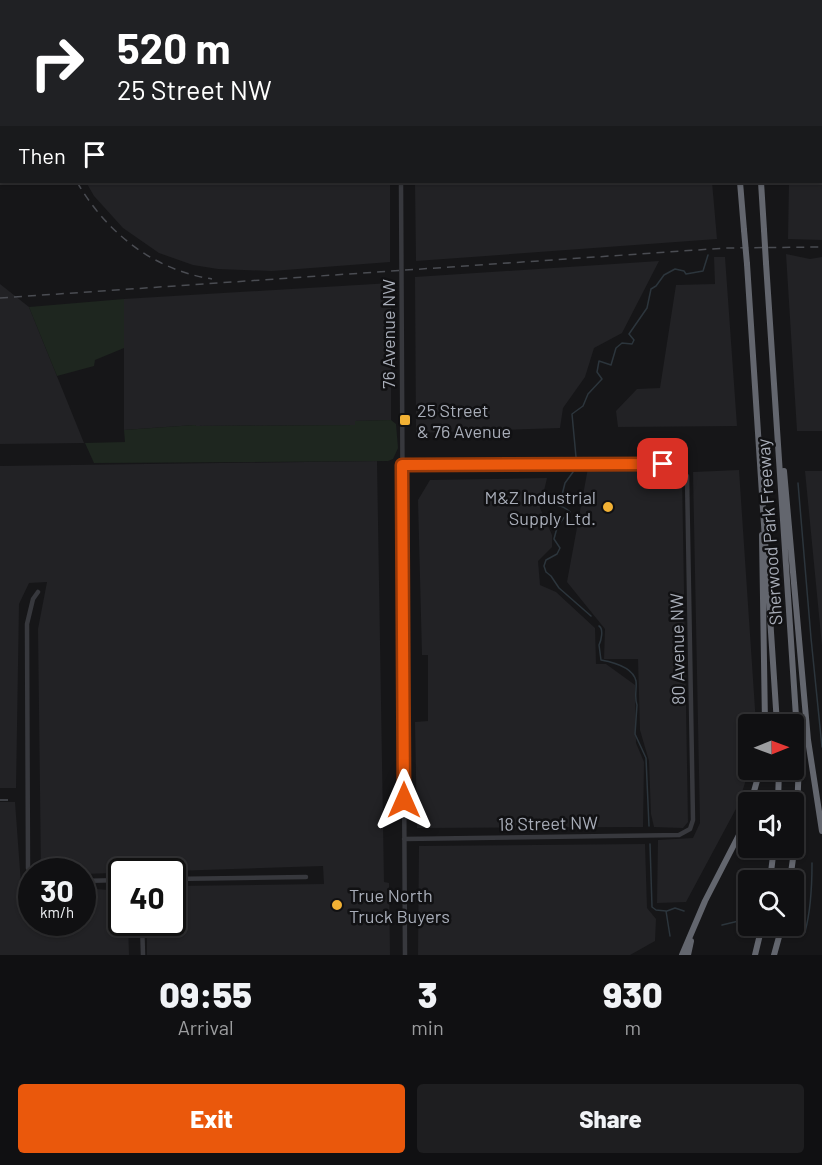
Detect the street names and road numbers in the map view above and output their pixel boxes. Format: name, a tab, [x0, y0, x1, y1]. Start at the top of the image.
street label: 76 Avenue NW	[377, 279, 399, 389]
street label: Sherwood Park Freeway	[752, 438, 786, 626]
street label: 80 Avenue NW	[665, 593, 689, 705]
street label: 18 Street NW	[498, 811, 598, 835]

